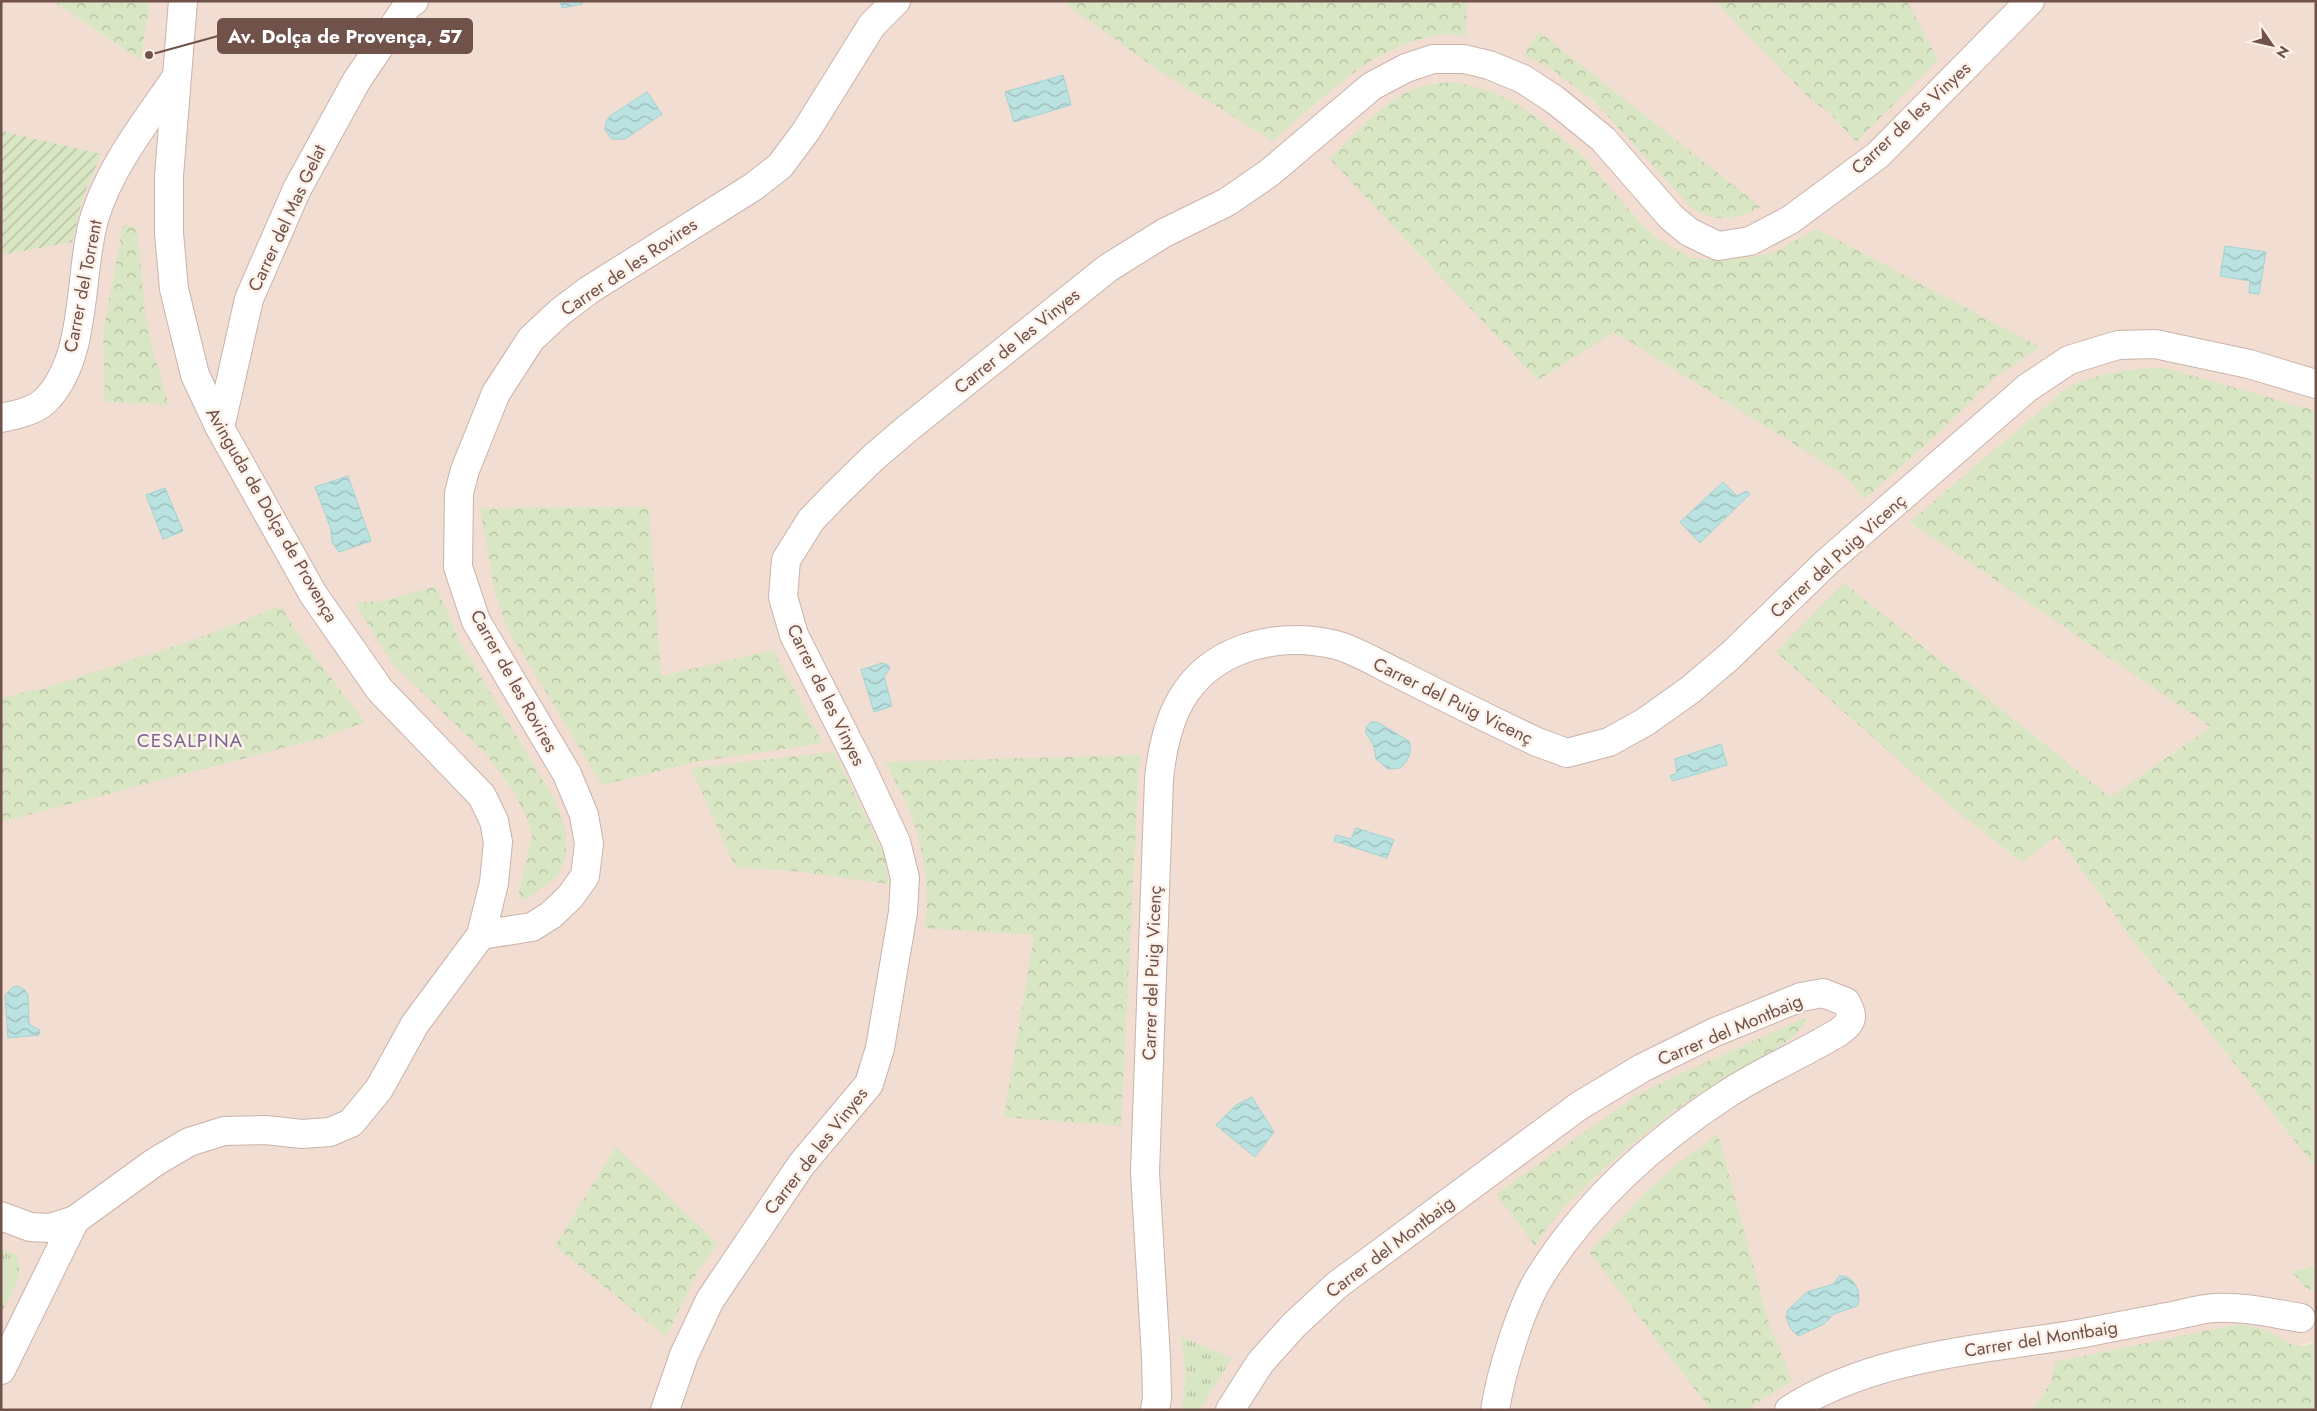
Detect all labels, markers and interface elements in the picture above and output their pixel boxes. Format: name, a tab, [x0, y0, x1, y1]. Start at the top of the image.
callout: Av. Dolça de Provença, 57	[218, 19, 472, 53]
north arrow	[2247, 20, 2297, 70]
text: Av. Dolça de Provença, 57	[227, 23, 463, 50]
text: N	[2271, 42, 2294, 62]
street label: Carrer de les Vinyes	[1845, 56, 1977, 180]
street label: Carrer del Mas Gelat	[242, 140, 333, 296]
street label: Carrer de les Rovires	[556, 212, 702, 322]
street label: Carrer del Torrent	[57, 217, 109, 354]
street label: Carrer de les Vinyes	[949, 282, 1085, 400]
street label: Avinguda de Dolça de Provença	[200, 403, 344, 627]
street label: Carrer del Puig Vicenç	[1764, 488, 1912, 624]
street label: Carrer de les Rovires	[464, 605, 564, 757]
street label: Carrer de les Vinyes	[780, 620, 872, 770]
street label: Carrer del Puig Vicenç	[1369, 651, 1537, 751]
district label: CESALPINA	[137, 727, 243, 754]
street label: Carrer del Puig Vicenç	[1136, 885, 1168, 1061]
street label: Carrer del Montbaig	[1654, 988, 1806, 1072]
street label: Carrer de les Vinyes	[758, 1082, 874, 1220]
street label: Carrer del Montbaig	[1320, 1190, 1460, 1304]
street label: Carrer del Montbaig	[1962, 1314, 2120, 1364]

